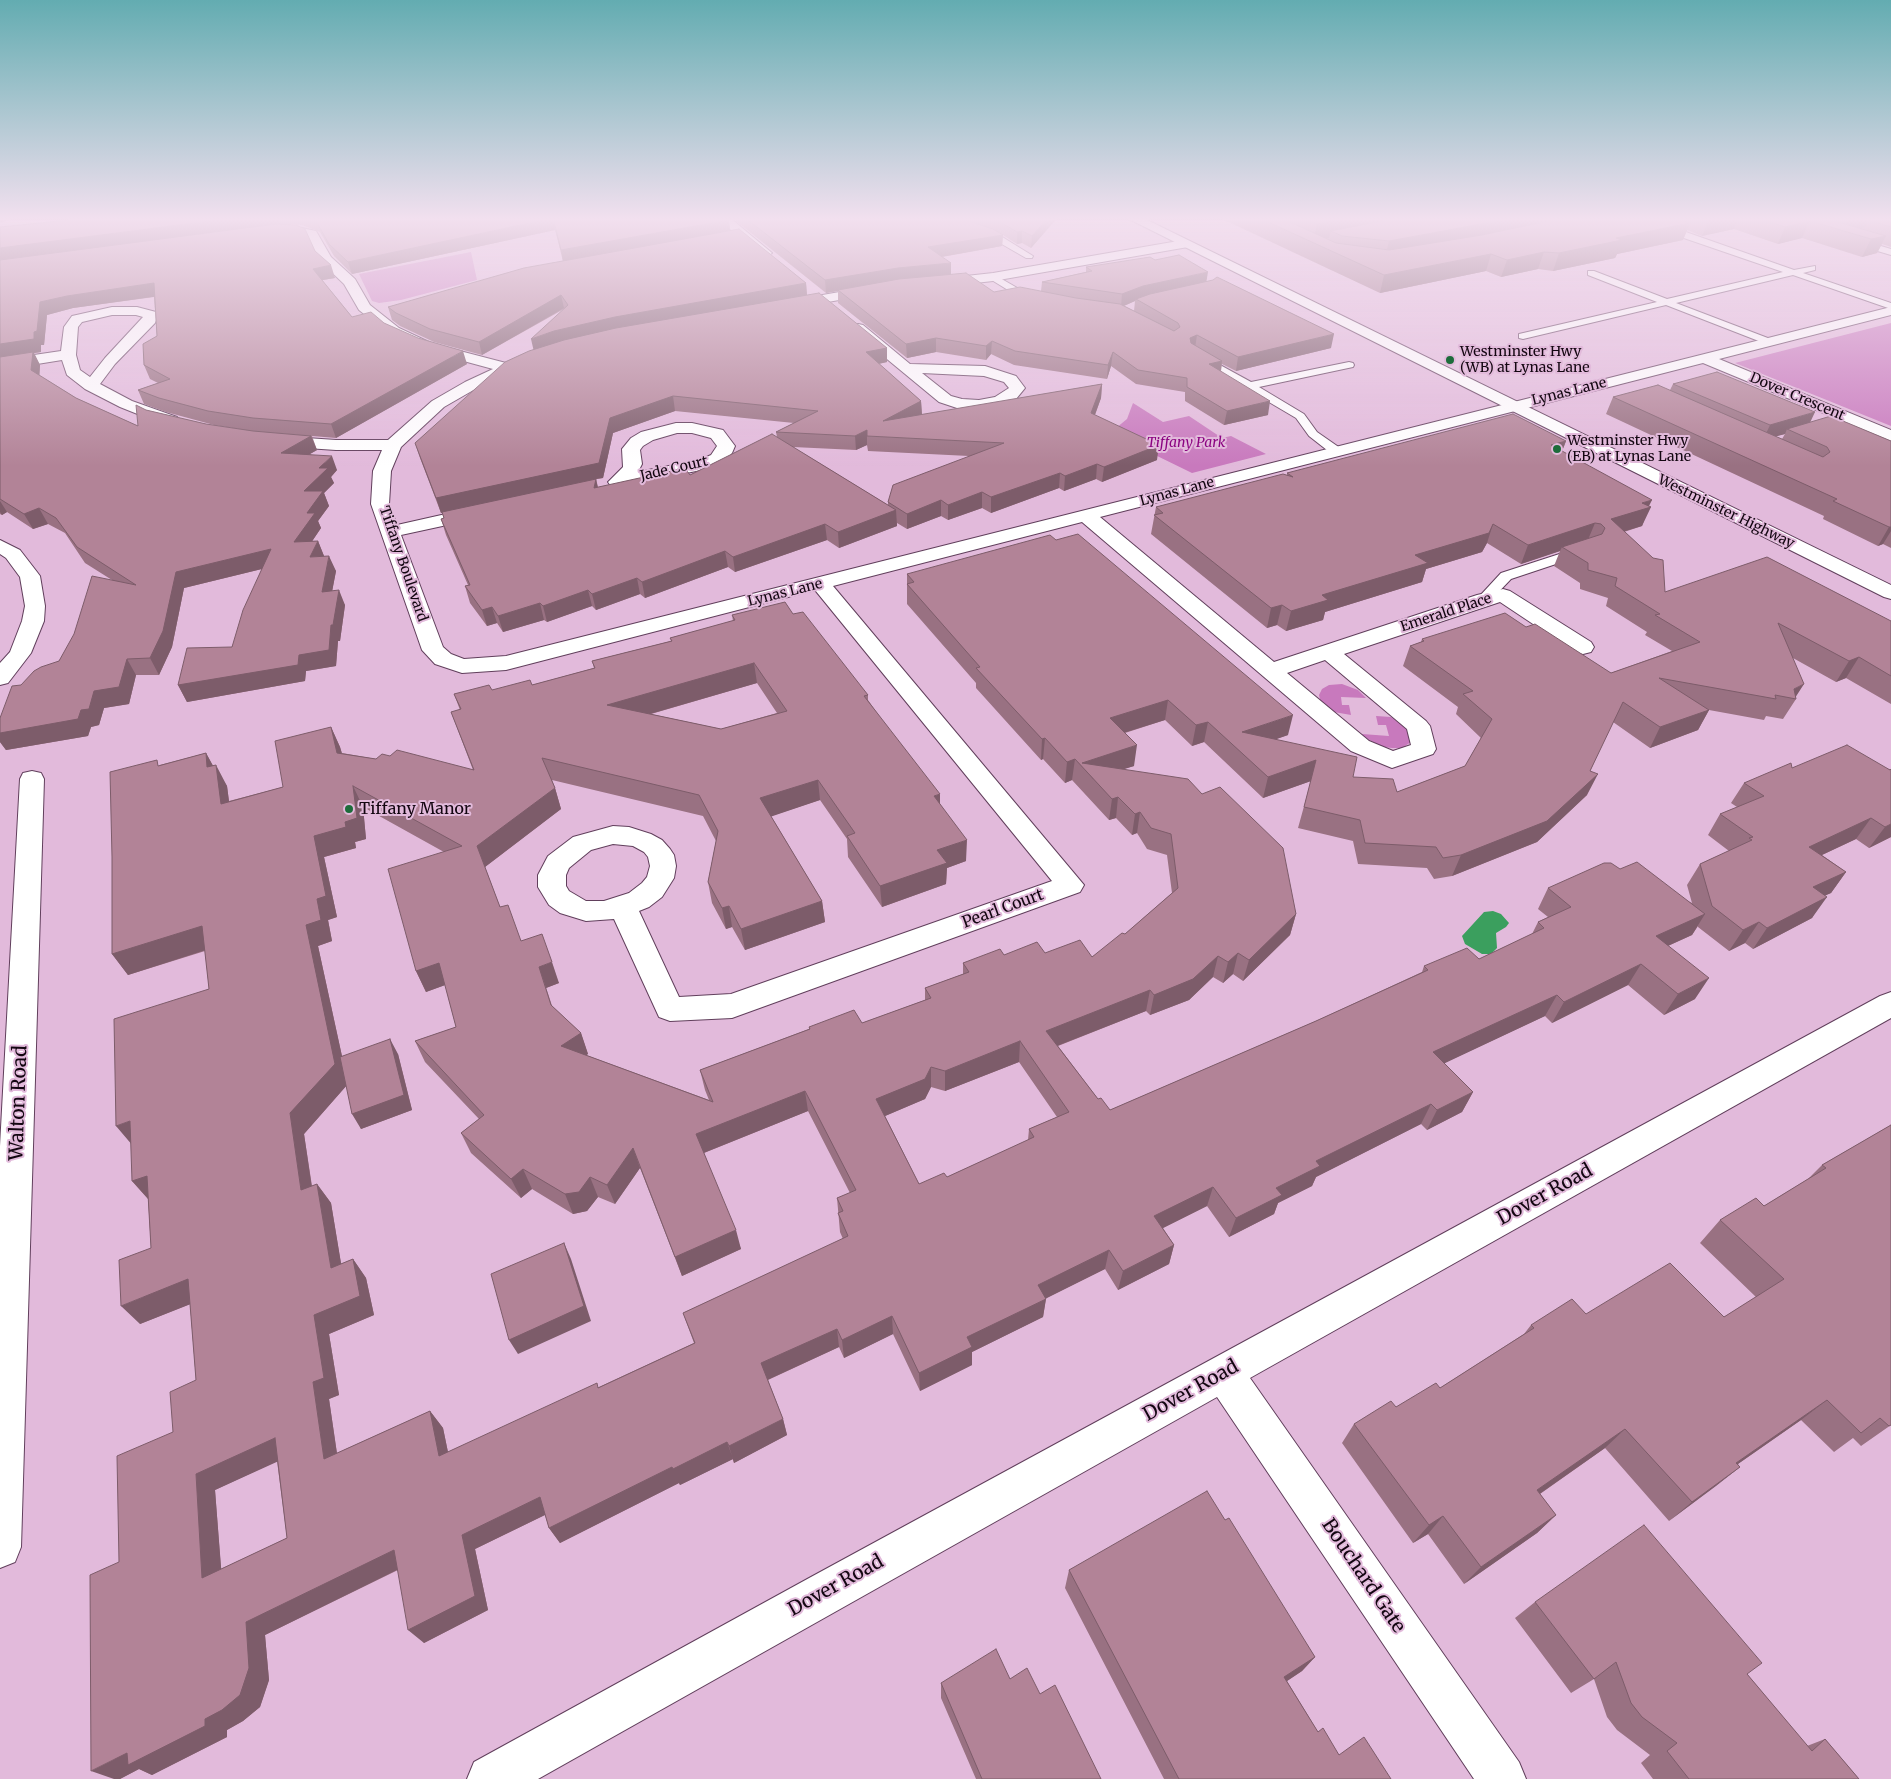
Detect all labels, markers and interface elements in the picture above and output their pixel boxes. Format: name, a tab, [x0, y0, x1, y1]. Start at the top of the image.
place label: Westminster Hwy (WB) at Lynas Lane	[1460, 344, 1590, 377]
marker: Westminster Hwy (WB) at Lynas Lane	[1444, 354, 1456, 366]
street label: Dover Crescent	[1747, 369, 1847, 425]
street label: Lynas Lane	[1530, 375, 1608, 409]
place label: Westminster Hwy (EB) at Lynas Lane	[1567, 433, 1691, 466]
park label: Tiffany Park	[1147, 435, 1225, 451]
marker: Westminster Hwy (EB) at Lynas Lane	[1551, 443, 1563, 455]
street label: Jade Court	[638, 453, 710, 485]
street label: Westminster Highway	[1655, 472, 1797, 552]
street label: Lynas Lane	[1138, 474, 1216, 510]
street label: Tiffany Boulevard	[375, 504, 431, 624]
street label: Lynas Lane	[746, 576, 824, 610]
street label: Emerald Place	[1398, 590, 1494, 636]
place label: Tiffany Manor	[359, 799, 471, 819]
marker: Tiffany Manor	[343, 803, 355, 815]
street label: Pearl Court	[960, 885, 1046, 933]
street label: Walton Road	[6, 1045, 32, 1161]
street label: Dover Road	[1493, 1159, 1597, 1231]
street label: Dover Road	[1139, 1355, 1243, 1427]
street label: Bouchard Gate	[1316, 1515, 1410, 1637]
street label: Dover Road	[784, 1550, 888, 1622]

